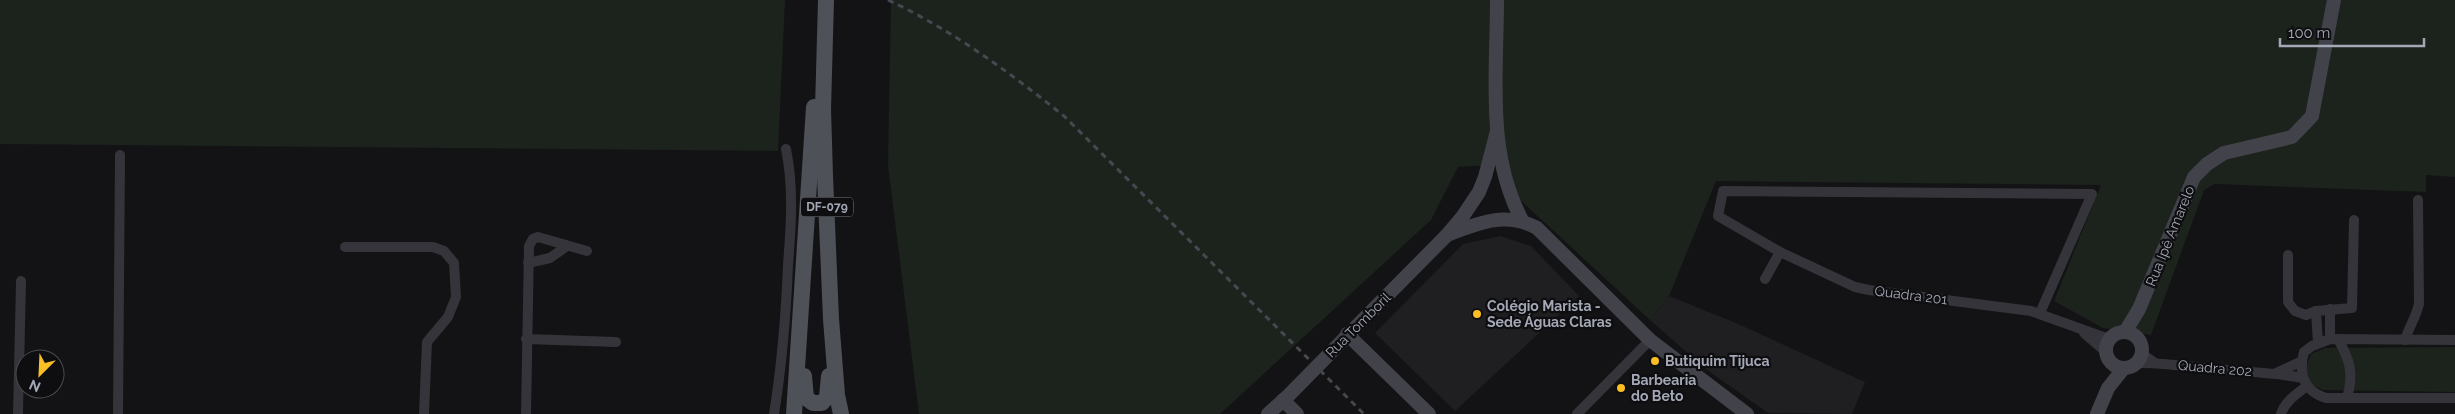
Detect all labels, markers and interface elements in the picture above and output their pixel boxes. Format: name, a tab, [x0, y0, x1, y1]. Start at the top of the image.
scale bar	[2280, 15, 2424, 47]
text: 100 m	[2288, 24, 2330, 42]
street label: Rua Ipê Amarelo	[2143, 183, 2197, 289]
road number: DF-079	[801, 198, 853, 216]
street label: Quadra 201	[1874, 283, 1948, 307]
street label: Rua Tomboril	[1322, 289, 1394, 361]
place label: Colégio Marista - Sede Águas Claras	[1487, 298, 1612, 330]
marker: Colégio Marista - Sede Águas Claras	[1471, 308, 1483, 320]
north arrow	[15, 349, 65, 399]
place label: Butiquim Tijuca	[1665, 353, 1770, 369]
marker: Butiquim Tijuca	[1649, 355, 1661, 367]
street label: Quadra 202	[2177, 357, 2253, 379]
place label: Barbearia do Beto	[1631, 372, 1696, 404]
text: N	[27, 376, 43, 395]
marker: Barbearia do Beto	[1615, 382, 1627, 394]

